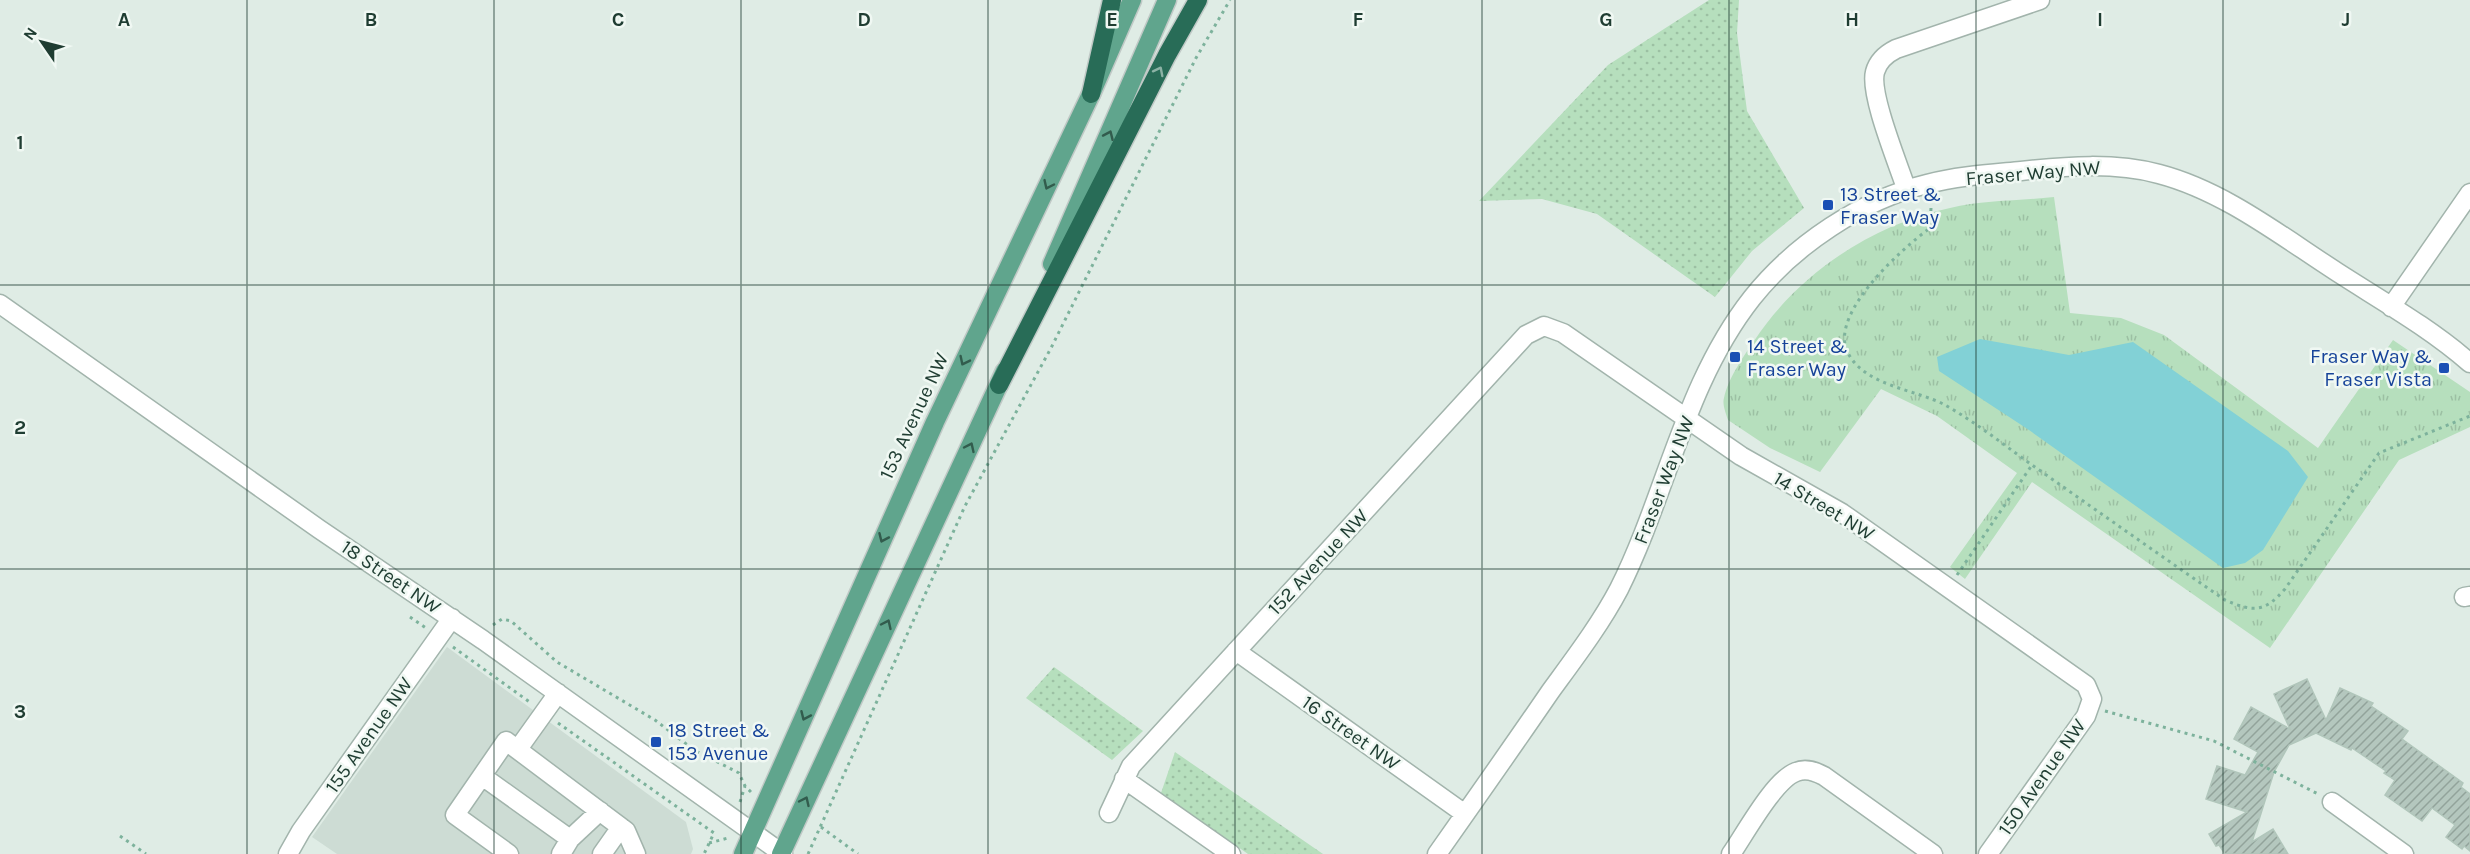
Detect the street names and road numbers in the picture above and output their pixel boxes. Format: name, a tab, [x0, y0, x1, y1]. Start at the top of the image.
street label: Fraser Way NW	[1965, 156, 2102, 190]
street label: 153 Avenue NW	[875, 349, 953, 483]
street label: Fraser Way NW	[1629, 413, 1699, 547]
street label: 14 Street NW	[1769, 467, 1879, 545]
street label: 152 Avenue NW	[1263, 504, 1373, 620]
street label: 18 Street NW	[337, 535, 445, 619]
street label: 155 Avenue NW	[321, 673, 418, 797]
street label: 16 Street NW	[1298, 691, 1404, 775]
street label: 150 Avenue NW	[1993, 714, 2091, 840]

